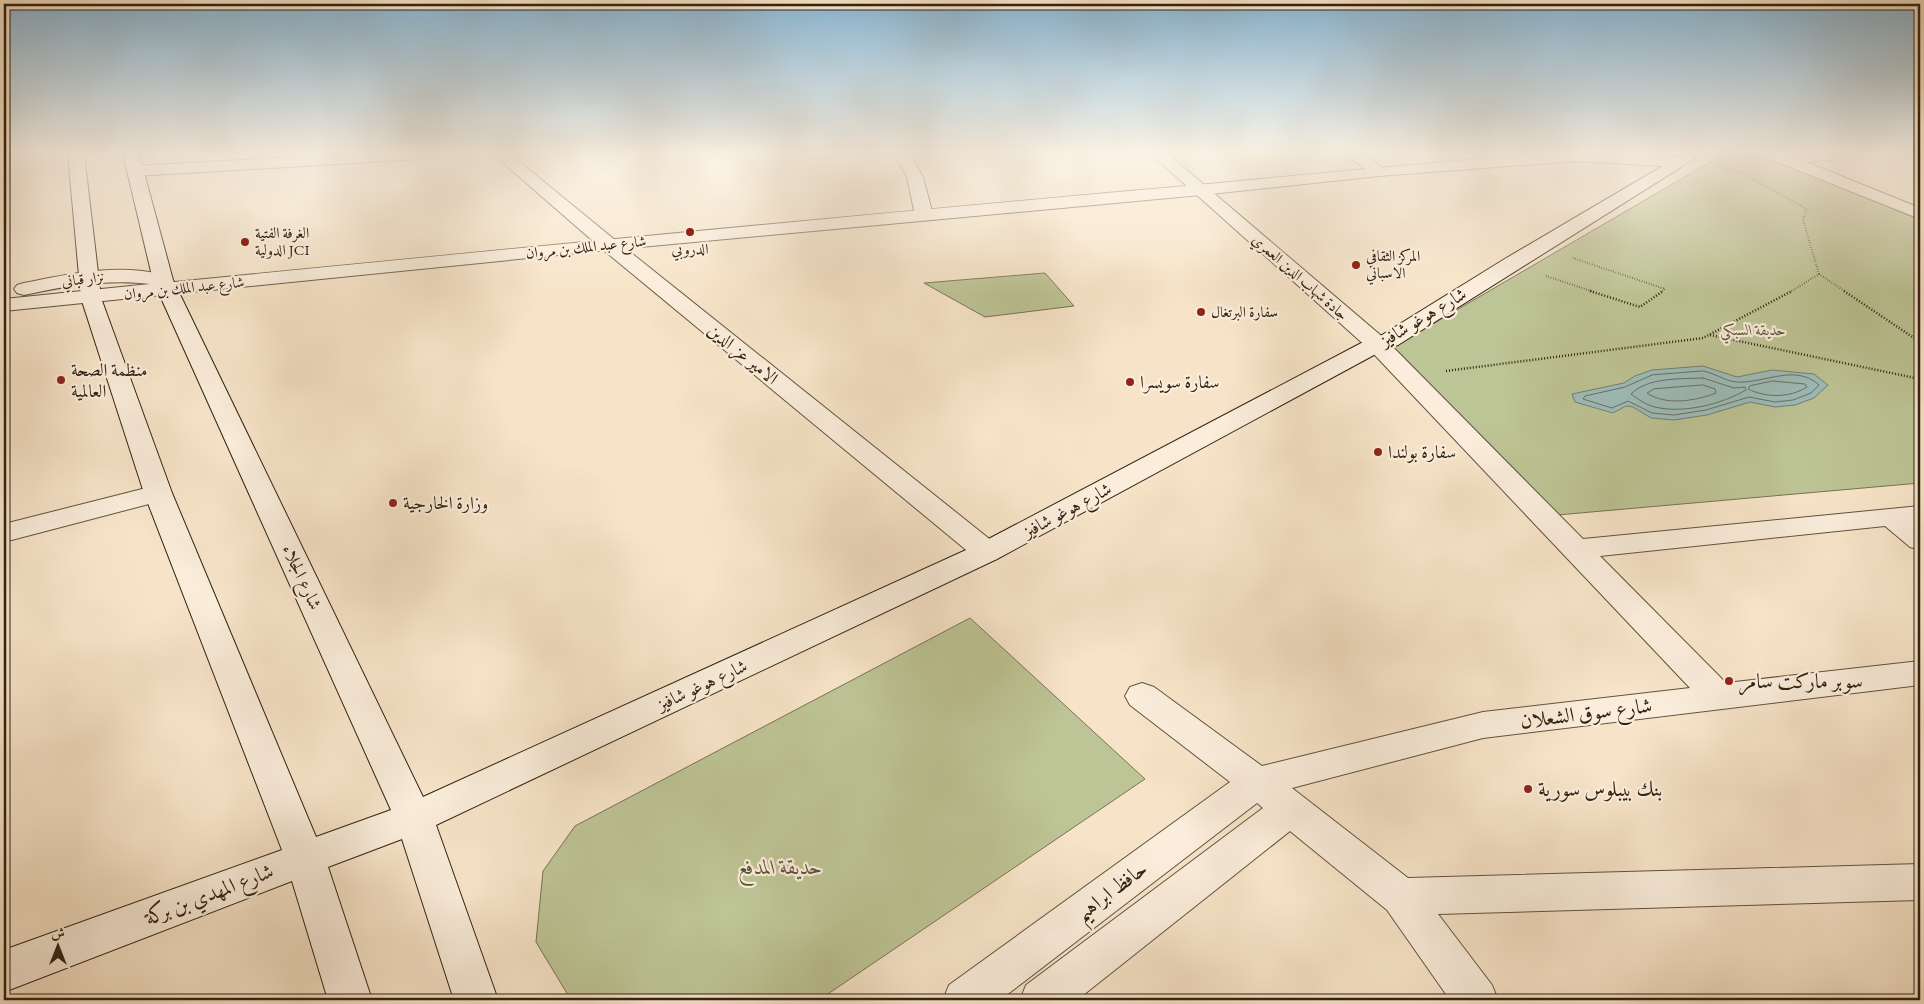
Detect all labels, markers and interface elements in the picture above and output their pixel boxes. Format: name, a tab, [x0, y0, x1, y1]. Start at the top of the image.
place label: الغرفة الفتية الدولية JCI	[255, 223, 310, 259]
marker: الدروبي	[684, 226, 696, 238]
street label: جادة شهاب الدين العمري	[1246, 230, 1352, 326]
street label: شارع عبد الملك بن مروان	[525, 231, 648, 266]
marker: الغرفة الفتية الدولية JCI	[239, 236, 251, 248]
place label: الدروبي	[672, 239, 708, 261]
place label: المركز الثقافي الاسباني	[1366, 246, 1420, 285]
marker: المركز الثقافي الاسباني	[1350, 259, 1362, 271]
street label: نزار قباني	[60, 266, 106, 294]
street label: شارع عبد الملك بن مروان	[123, 272, 246, 307]
street label: شارع هوغو شافيز	[1373, 282, 1472, 356]
place label: سفارة البرتغال	[1211, 302, 1278, 321]
marker: سفارة البرتغال	[1195, 306, 1207, 318]
street label: الامير عز الدين	[702, 318, 783, 391]
park label: حديقة السبكي	[1720, 320, 1786, 344]
place label: منظمة الصحة العالمية	[71, 358, 148, 402]
place label: سفارة سويسرا	[1140, 370, 1220, 394]
marker: منظمة الصحة العالمية	[55, 374, 67, 386]
marker: سفارة سويسرا	[1124, 376, 1136, 388]
place label: سفارة بولندا	[1388, 440, 1456, 463]
marker: سفارة بولندا	[1372, 446, 1384, 458]
street label: شارع هوغو شافيز	[1017, 477, 1117, 547]
place label: وزارة الخارجية	[403, 491, 488, 514]
marker: وزارة الخارجية	[387, 497, 399, 509]
street label: شارع الجلاء	[274, 540, 328, 615]
street label: شارع هوغو شافيز	[651, 654, 752, 720]
place label: سوبر ماركت سامر	[1739, 667, 1863, 696]
marker: سوبر ماركت سامر	[1723, 675, 1735, 687]
street label: شارع سوق الشعلان	[1518, 691, 1654, 739]
place label: بنك بيبلوس سورية	[1538, 775, 1662, 802]
marker: بنك بيبلوس سورية	[1522, 783, 1534, 795]
park label: حديقة المدفع	[737, 853, 823, 886]
street label: حافظ ابراهيم	[1069, 855, 1157, 933]
street label: شارع المهدي بن بركة	[140, 857, 279, 936]
north arrow	[32, 922, 82, 972]
text: ش	[51, 924, 65, 942]

